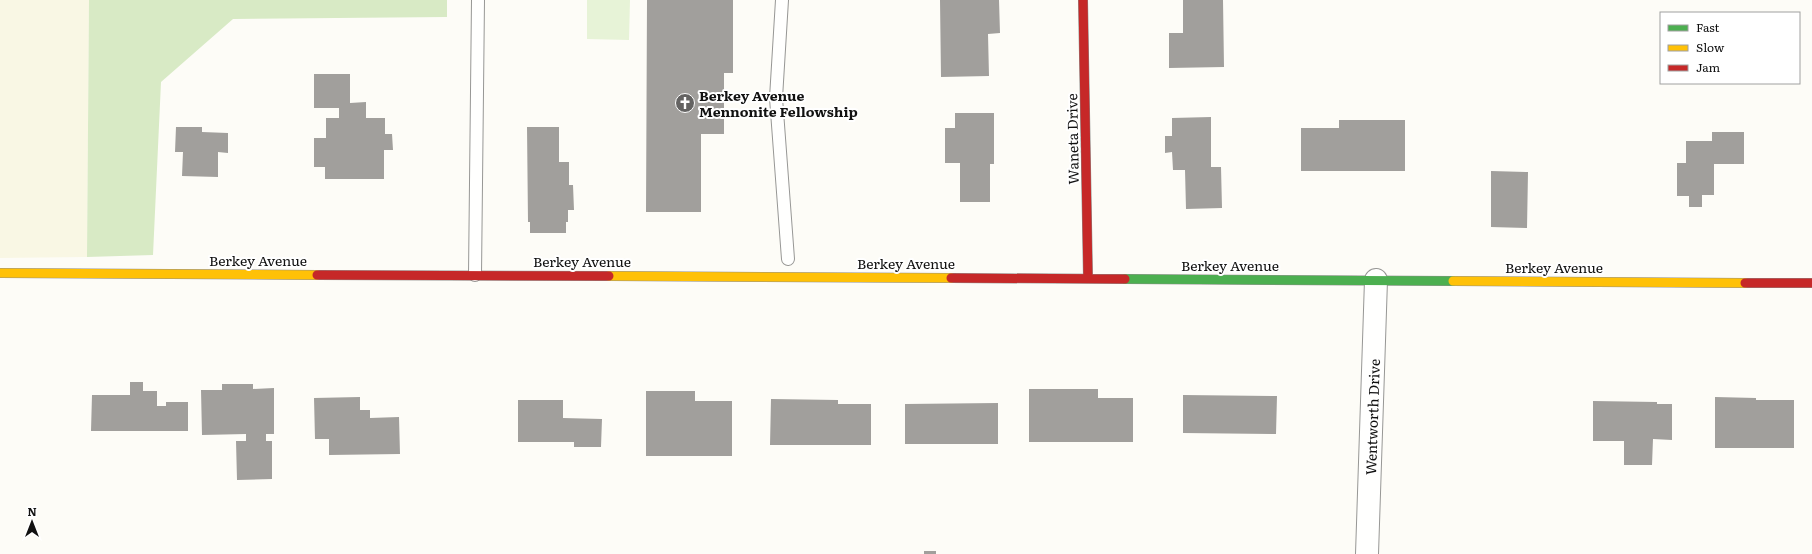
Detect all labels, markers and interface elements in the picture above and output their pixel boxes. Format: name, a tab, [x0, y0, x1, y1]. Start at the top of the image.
legend	[1660, 12, 1800, 84]
text: Fast	[1696, 18, 1720, 36]
text: Slow	[1696, 38, 1725, 56]
text: Jam	[1696, 58, 1721, 76]
place label: Berkey Avenue Mennonite Fellowship	[699, 85, 858, 121]
church icon: Berkey Avenue Mennonite Fellowship	[674, 92, 696, 114]
street label: Waneta Drive	[1061, 93, 1083, 185]
street label: Berkey Avenue	[209, 250, 307, 270]
street label: Berkey Avenue	[533, 251, 631, 271]
street label: Berkey Avenue	[857, 253, 955, 273]
street label: Berkey Avenue	[1181, 255, 1279, 275]
street label: Berkey Avenue	[1505, 257, 1603, 277]
street label: Wentworth Drive	[1360, 358, 1384, 476]
north arrow	[12, 502, 52, 542]
text: N	[27, 503, 37, 519]

